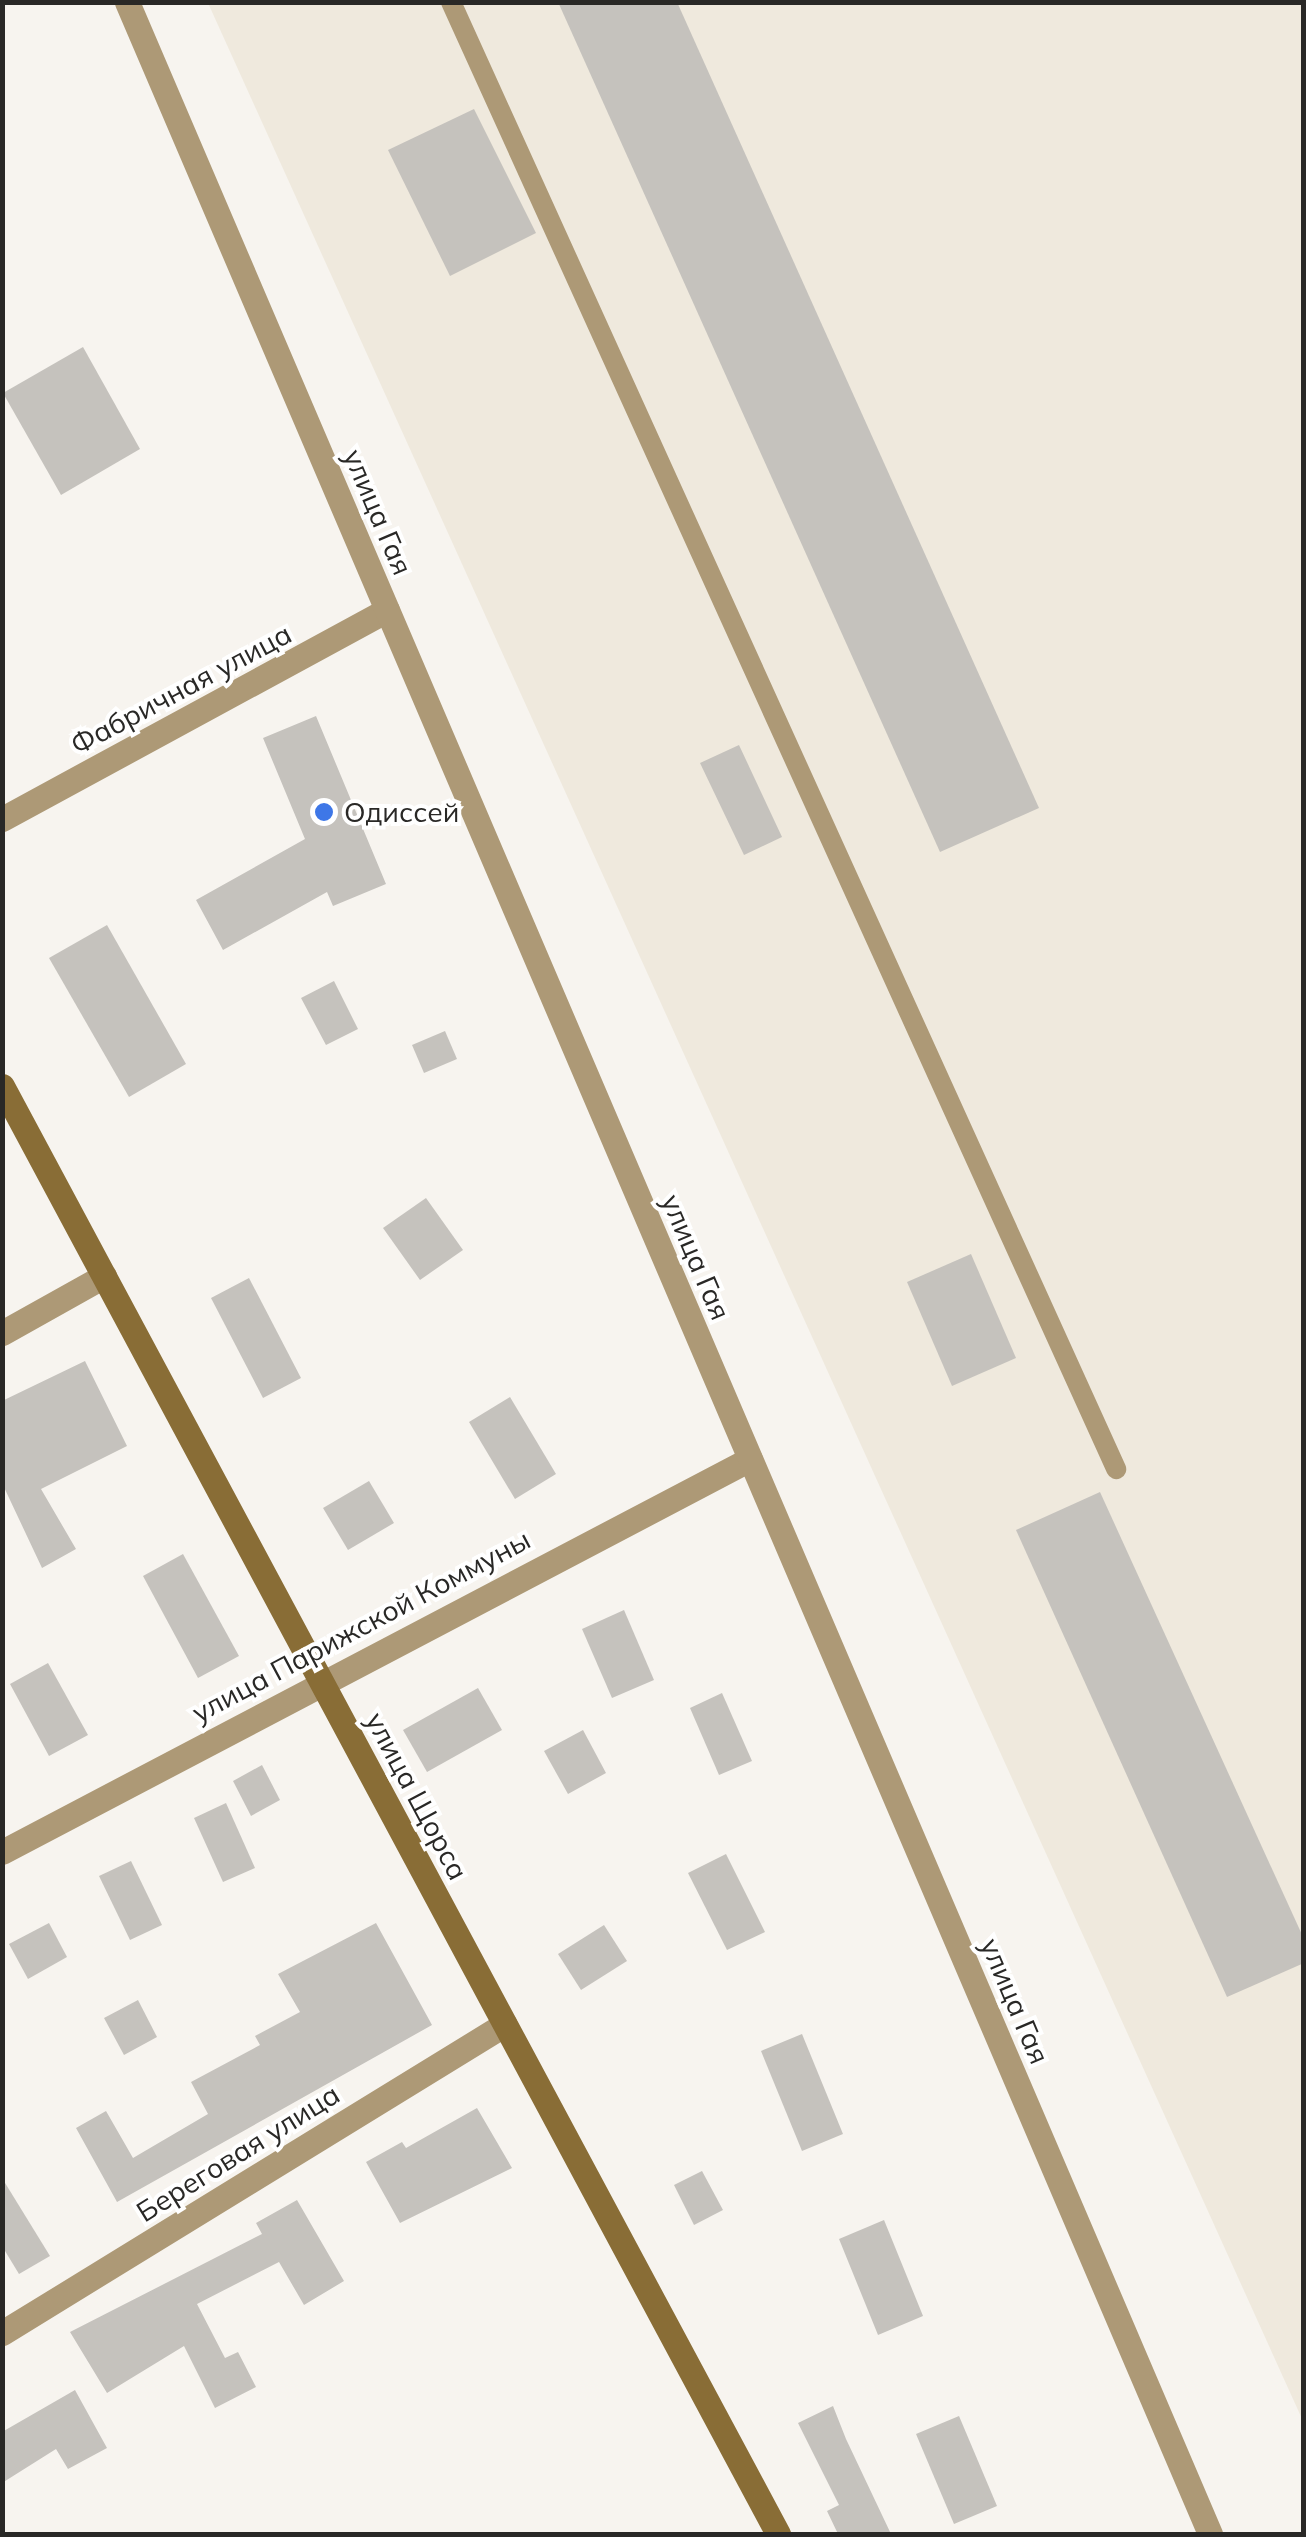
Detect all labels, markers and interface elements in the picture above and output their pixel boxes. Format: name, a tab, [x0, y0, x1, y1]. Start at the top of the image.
street label: улица Гая	[337, 444, 419, 580]
street label: Фабричная улица	[65, 617, 297, 761]
place label: Одиссей	[344, 795, 459, 829]
marker: Одиссей	[313, 801, 335, 823]
street label: улица Гая	[655, 1189, 737, 1325]
street label: улица Парижской Коммуны	[186, 1522, 536, 1730]
street label: улица Щорса	[359, 1707, 475, 1885]
street label: улица Гая	[974, 1933, 1056, 2069]
street label: Береговая улица	[130, 2077, 346, 2229]

